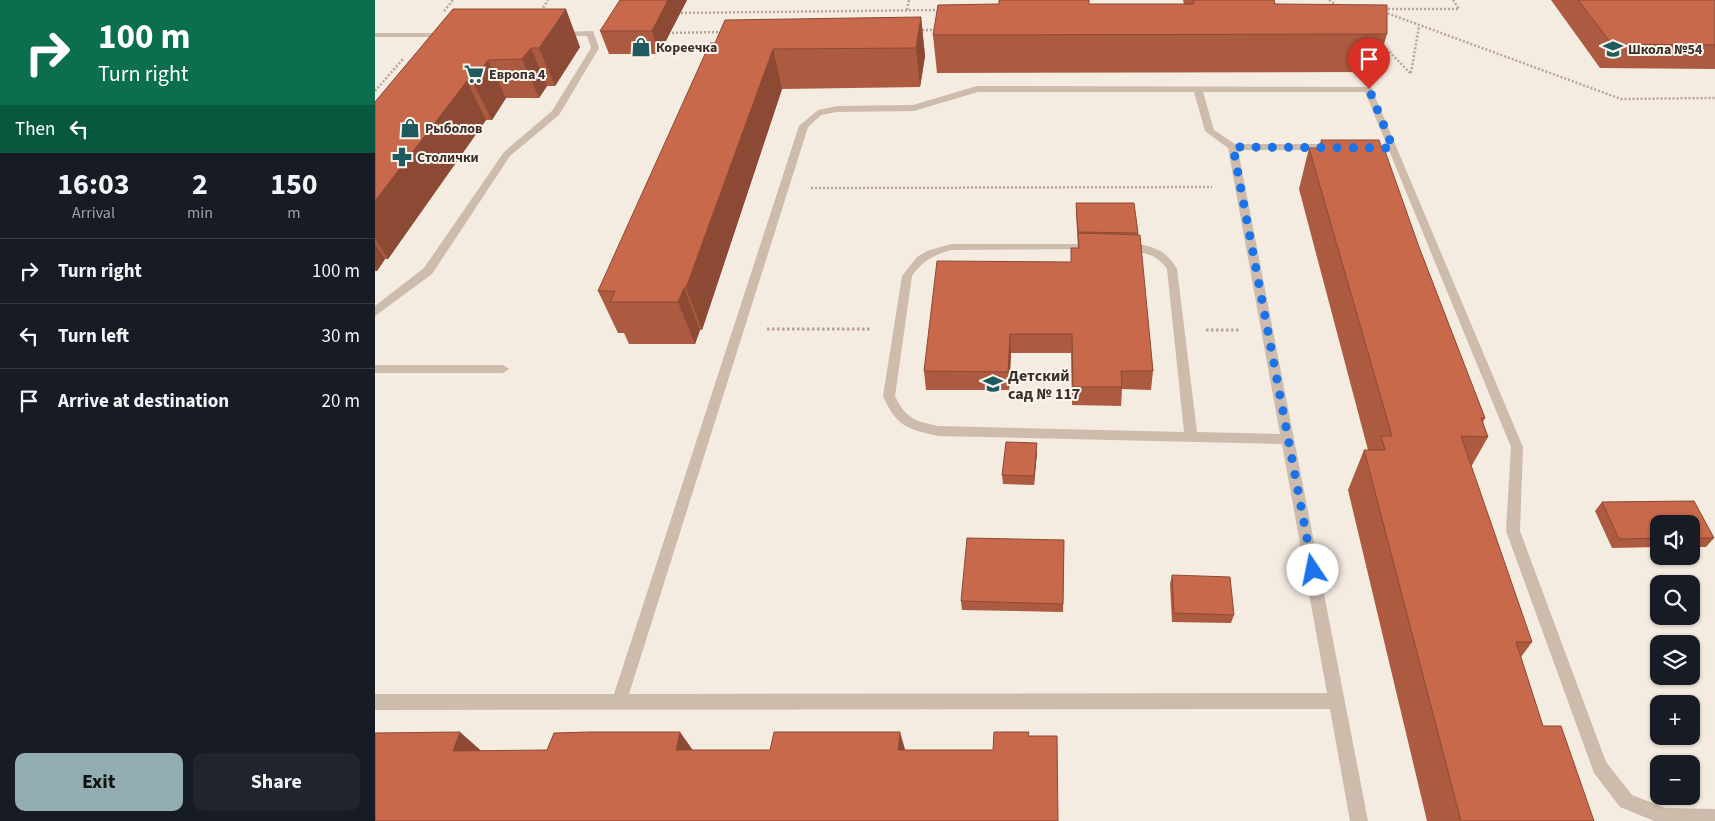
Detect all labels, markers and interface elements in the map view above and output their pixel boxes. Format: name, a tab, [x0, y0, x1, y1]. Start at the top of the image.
text: 100 m	[98, 12, 190, 62]
icon: right	[15, 20, 80, 85]
shop icon: Кореечка	[630, 36, 652, 58]
place label: Кореечка	[656, 38, 717, 58]
pin	[1348, 38, 1390, 89]
school or university icon: Школа №54	[1602, 38, 1624, 60]
place label: Школа №54	[1628, 40, 1703, 60]
icon: arrive	[1355, 45, 1383, 73]
text: Turn right	[98, 58, 188, 90]
supermarket icon: Европа 4	[463, 63, 485, 85]
place label: Европа 4	[489, 65, 546, 85]
icon: left	[65, 115, 93, 143]
text: Then	[15, 116, 55, 143]
shop icon: Рыболов	[399, 117, 421, 139]
place label: Рыболов	[425, 119, 483, 139]
pharmacy icon: Столички	[391, 146, 413, 168]
place label: Столички	[417, 148, 479, 168]
text: 16:03	[57, 163, 130, 206]
text: 2	[192, 163, 208, 206]
text: 150	[270, 163, 318, 206]
text: Arrival	[72, 202, 115, 224]
text: min	[187, 202, 213, 224]
text: m	[287, 202, 301, 224]
icon: right	[15, 257, 43, 285]
text: Turn right	[58, 258, 142, 285]
text: 100 m	[312, 258, 360, 285]
icon: left	[15, 322, 43, 350]
text: Turn left	[58, 323, 129, 350]
text: 30 m	[322, 323, 360, 350]
place label: Детский сад № 117	[1008, 365, 1080, 405]
school or university icon: Детский сад № 117	[982, 373, 1004, 395]
icon: arrive	[15, 387, 43, 415]
text: Arrive at destination	[58, 388, 229, 415]
text: 20 m	[322, 388, 360, 415]
map controls	[1650, 515, 1700, 805]
button: sound	[1650, 515, 1700, 565]
position arrow	[1286, 543, 1338, 595]
button: search	[1650, 575, 1700, 625]
button: layers	[1650, 635, 1700, 685]
button: +	[1650, 695, 1700, 745]
button: Exit	[15, 753, 183, 811]
button: Share	[193, 753, 360, 811]
button: −	[1650, 755, 1700, 805]

